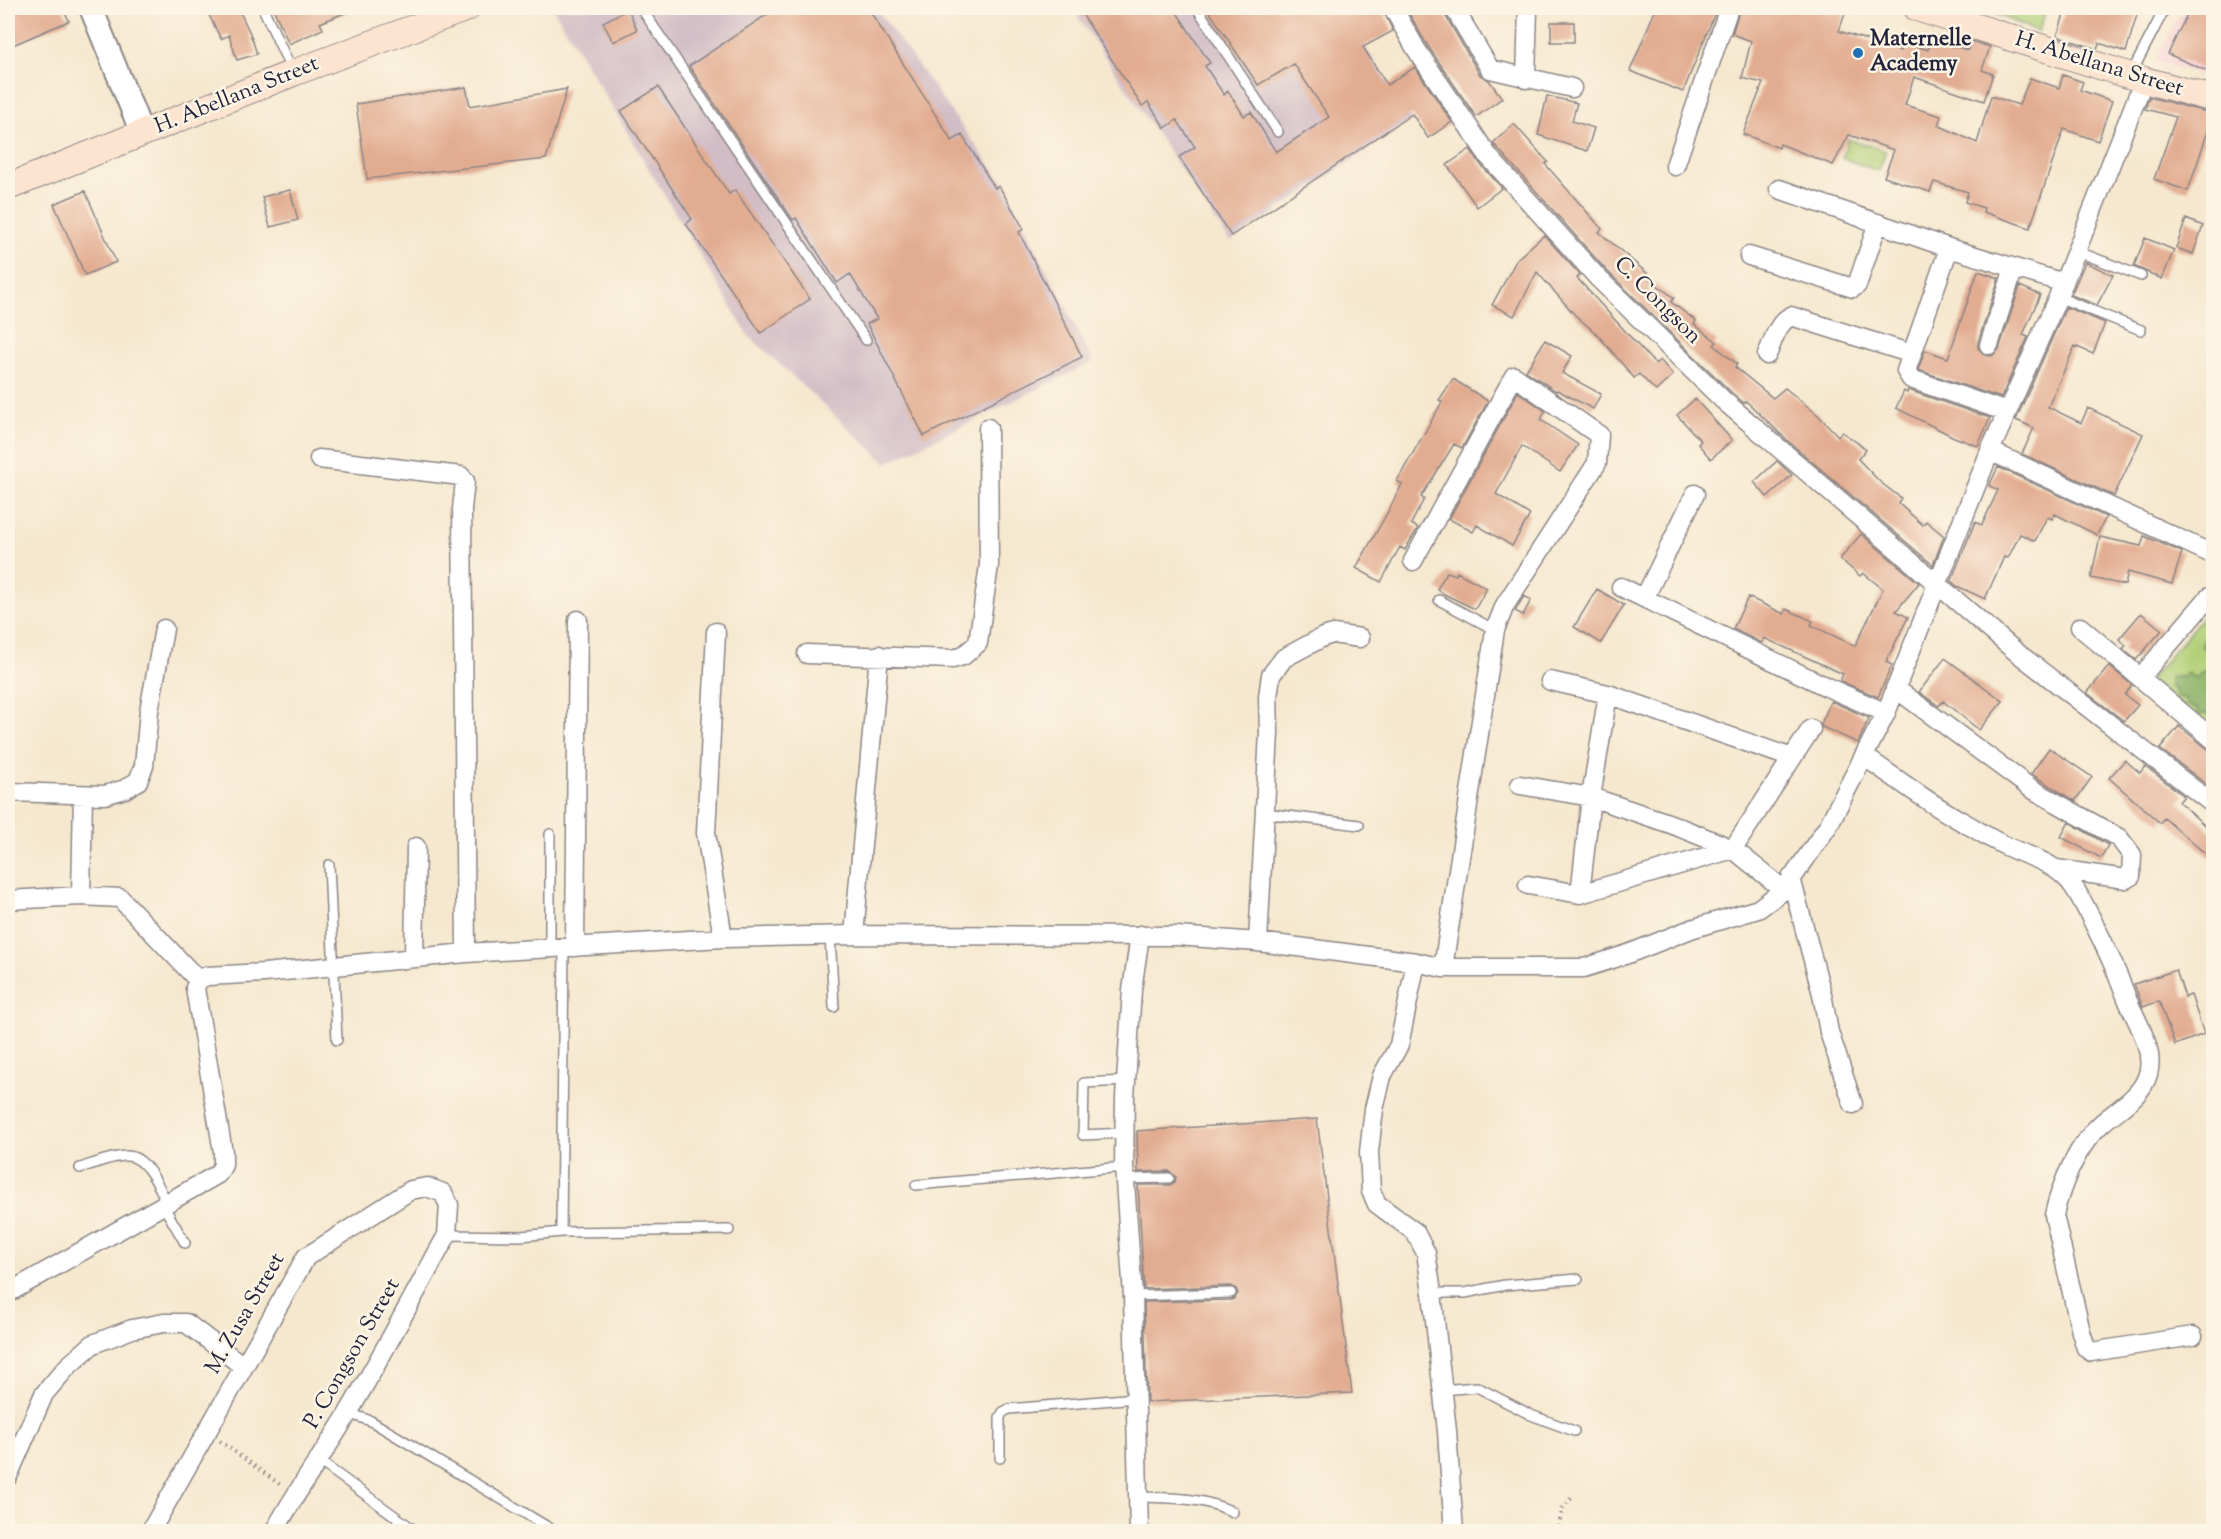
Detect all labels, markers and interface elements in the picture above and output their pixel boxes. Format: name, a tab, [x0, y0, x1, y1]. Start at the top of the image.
place label: Maternelle Academy	[1870, 24, 1971, 81]
street label: H. Abellana Street	[2011, 24, 2188, 106]
marker: Maternelle Academy	[1851, 46, 1865, 60]
street label: H. Abellana Street	[150, 48, 324, 144]
street label: C. Congson	[1606, 250, 1708, 352]
street label: M. Zusa Street	[198, 1247, 294, 1381]
street label: P. Congson Street	[297, 1272, 409, 1435]

